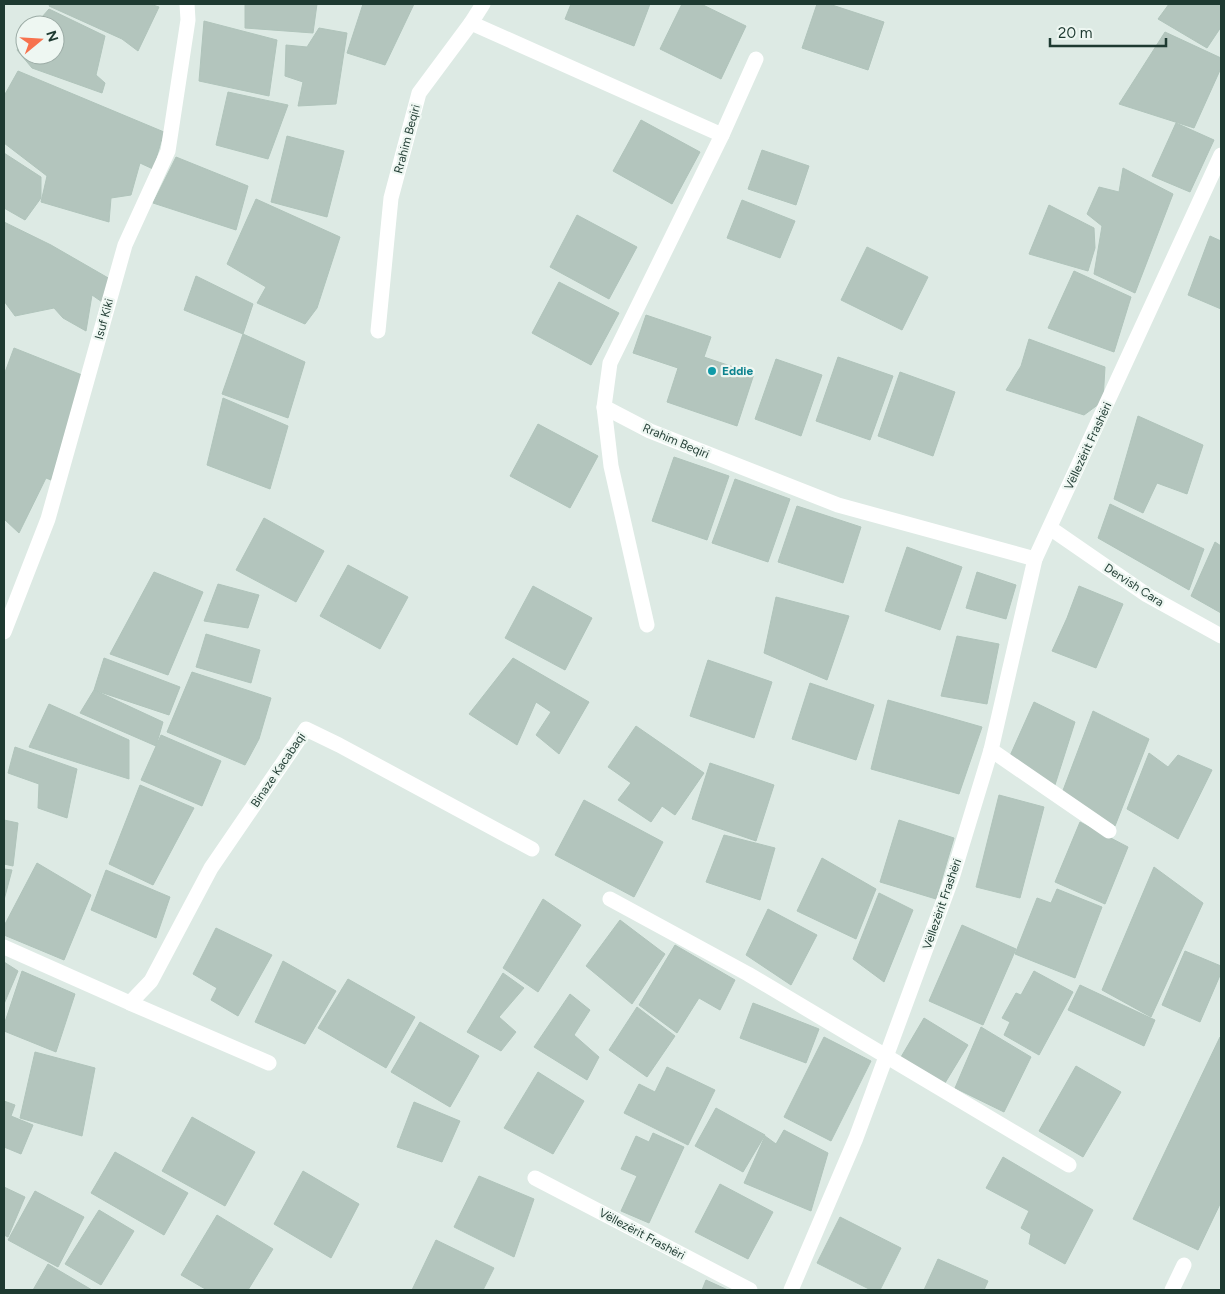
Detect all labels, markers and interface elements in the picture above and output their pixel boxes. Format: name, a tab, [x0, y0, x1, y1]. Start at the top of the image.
north arrow	[15, 15, 65, 65]
scale bar	[1050, 15, 1166, 47]
text: 20 m	[1058, 24, 1092, 42]
text: N	[42, 28, 62, 44]
street label: Rrahim Beqiri	[391, 103, 423, 175]
street label: Isuf Kiki	[92, 297, 116, 341]
place label: Eddie	[722, 364, 753, 378]
marker: Eddie	[706, 365, 718, 377]
street label: Vëllezërit Frashëri	[1062, 400, 1114, 492]
street label: Rrahim Beqiri	[641, 421, 711, 461]
street label: Dervish Cara	[1102, 561, 1166, 609]
street label: Binaze Kacabaqi	[248, 730, 308, 810]
street label: Vëllezërit Frashëri	[920, 857, 964, 951]
street label: Vëllezërit Frashëri	[597, 1205, 687, 1263]

